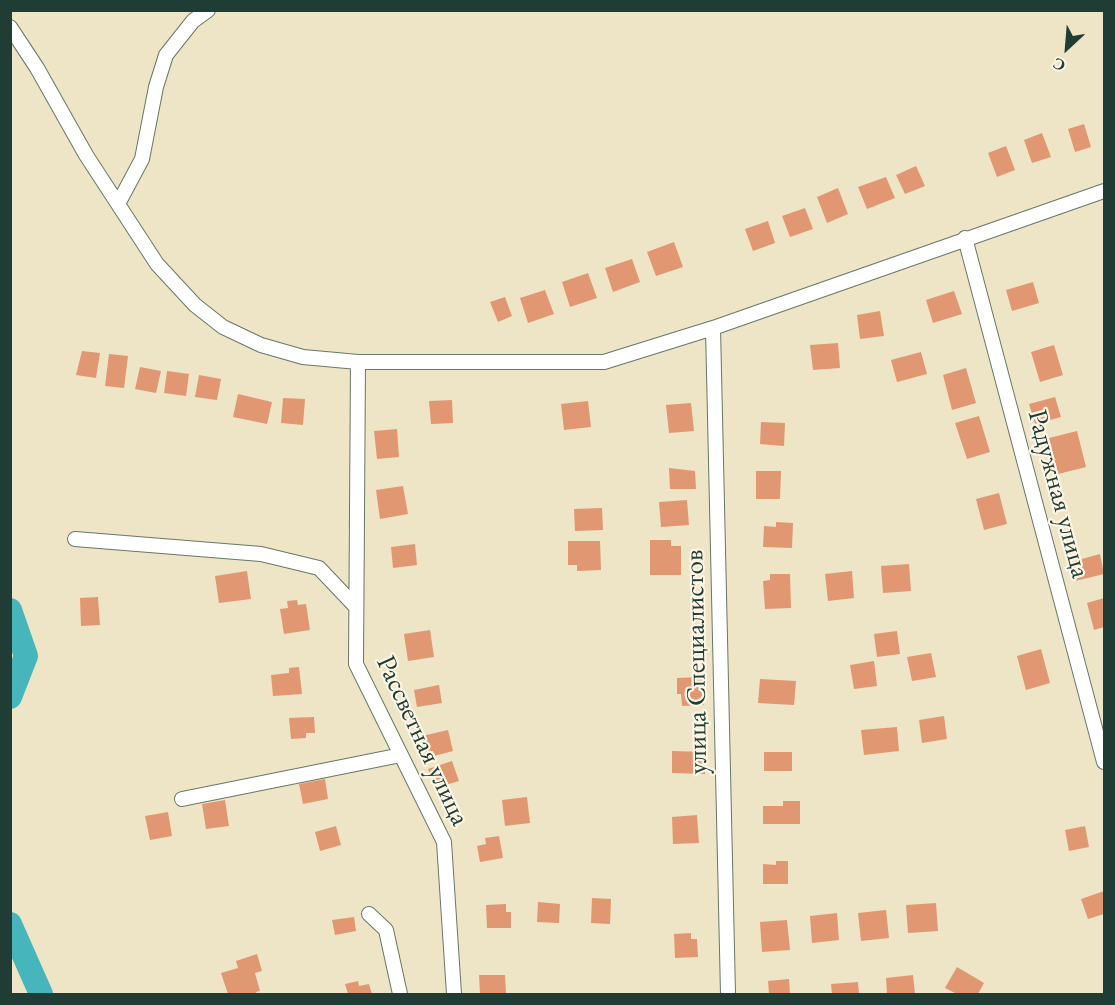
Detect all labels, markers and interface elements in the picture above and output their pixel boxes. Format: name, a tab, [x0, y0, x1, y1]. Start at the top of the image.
north arrow	[1037, 18, 1097, 78]
text: С	[1049, 53, 1069, 77]
street label: Радужная улица	[1020, 406, 1096, 582]
street label: улица Специалистов	[679, 549, 715, 775]
street label: Рассветная улица	[368, 651, 476, 831]

